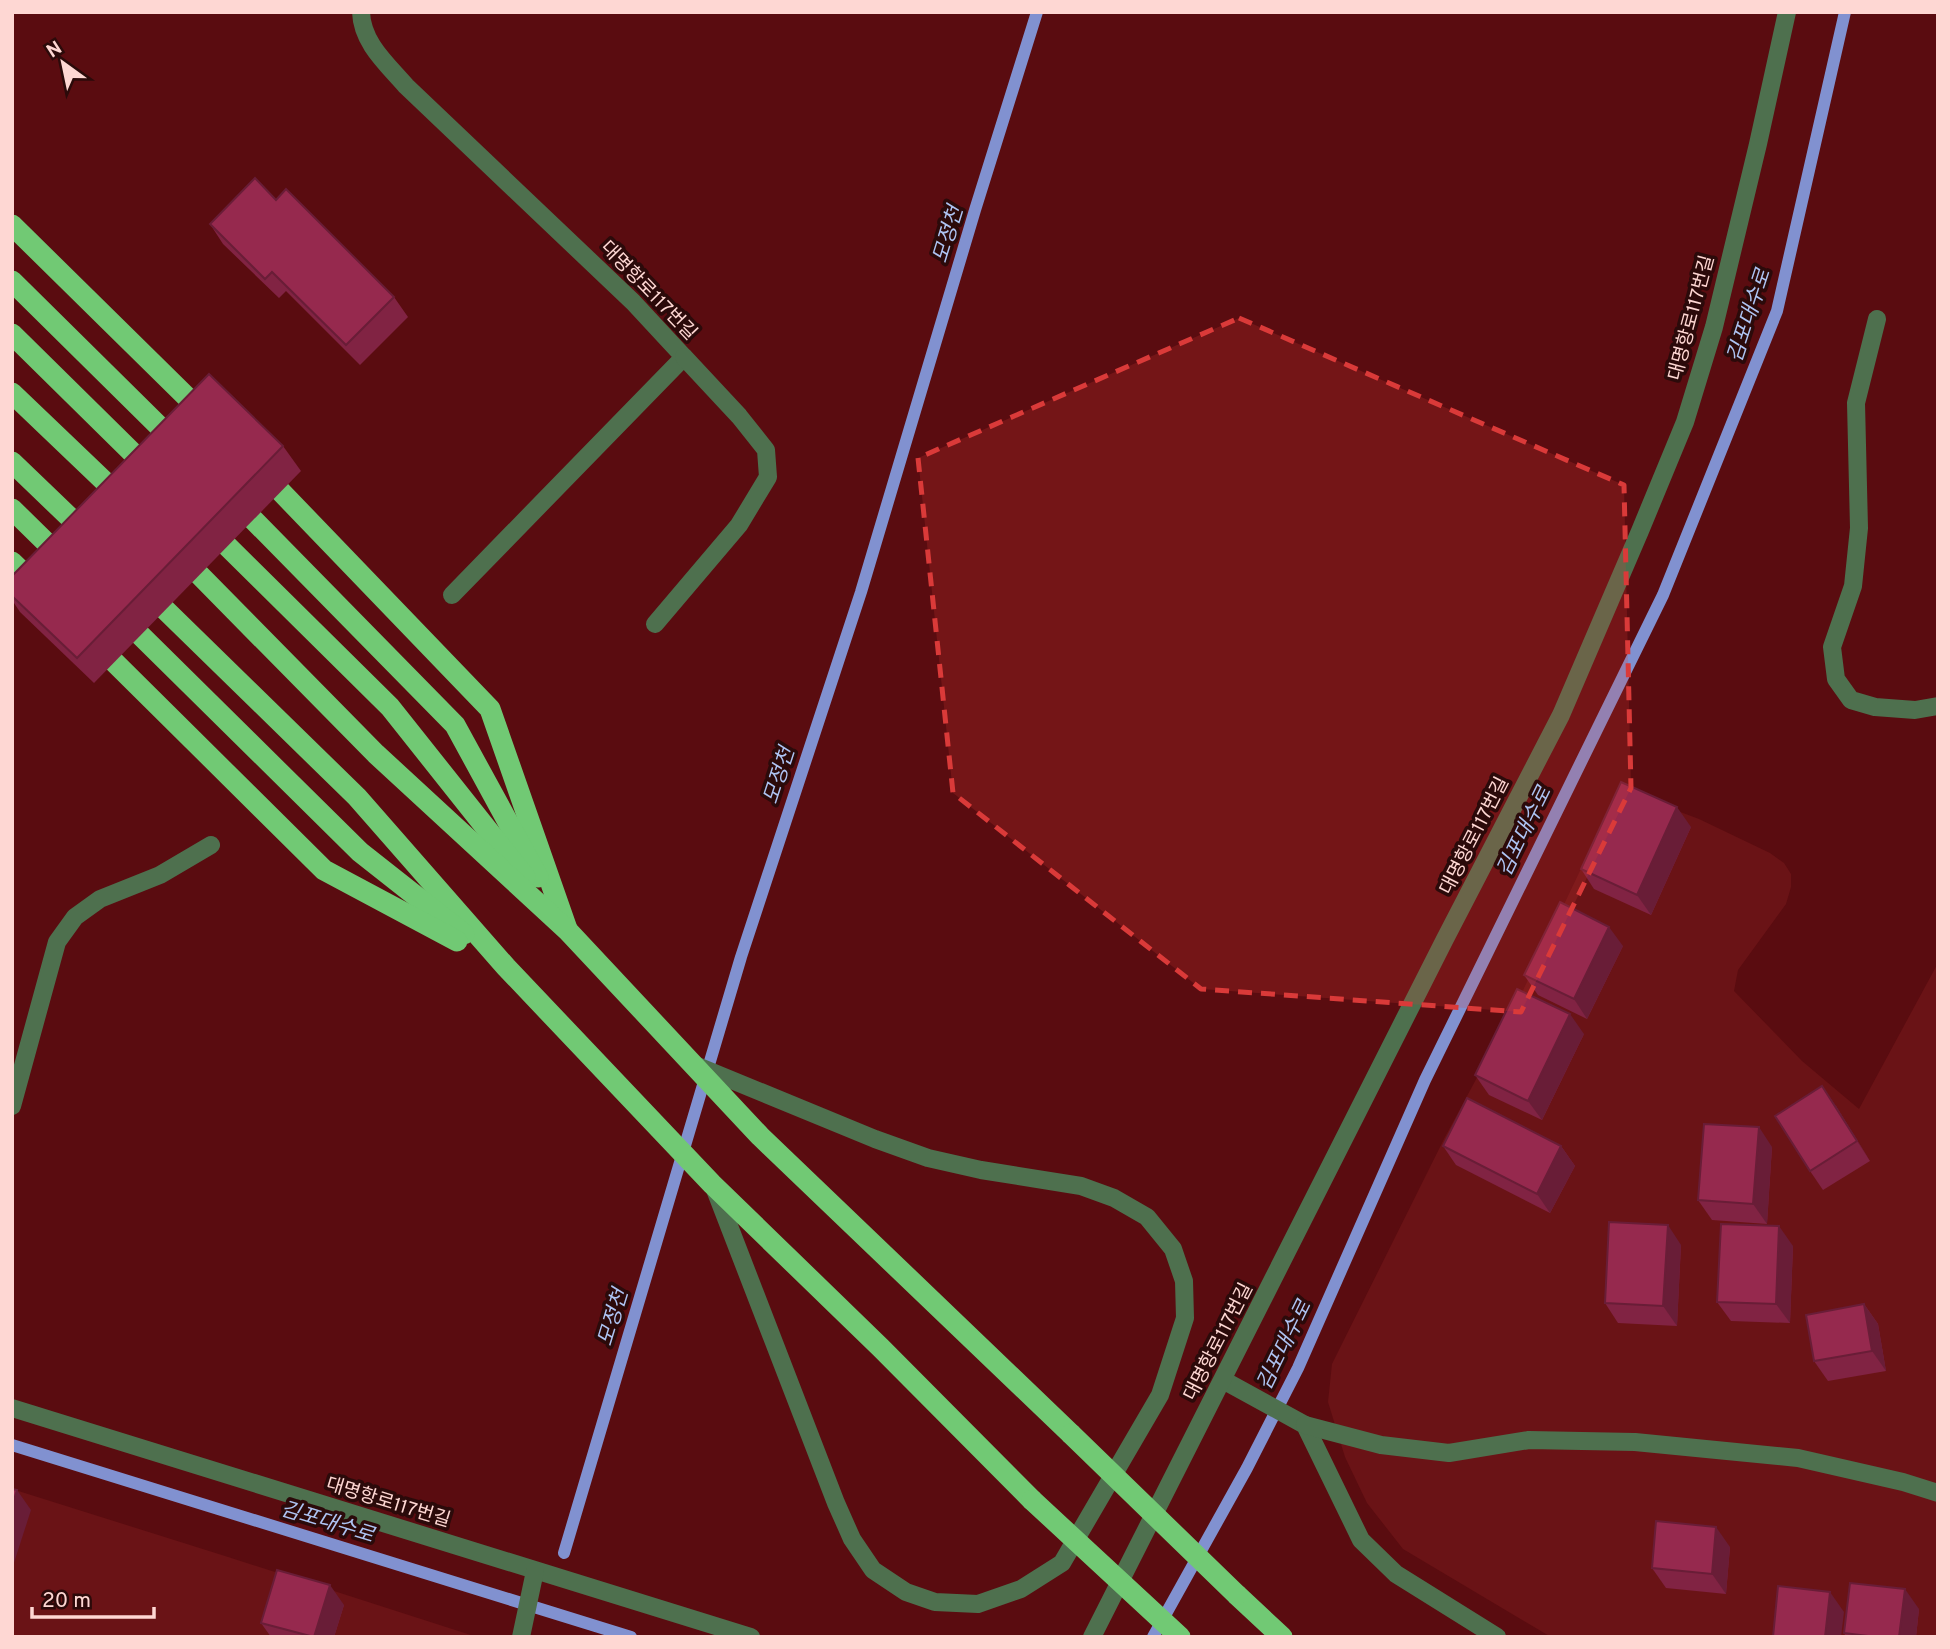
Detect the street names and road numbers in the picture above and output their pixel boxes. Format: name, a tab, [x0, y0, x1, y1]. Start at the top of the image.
street label: 대명항로117번길	[595, 236, 701, 346]
street label: 대명항로117번길	[1664, 253, 1720, 383]
street label: 대명항로117번길	[1435, 773, 1515, 899]
street label: 대명항로117번길	[1179, 1279, 1259, 1405]
street label: 대명항로117번길	[323, 1473, 453, 1533]

